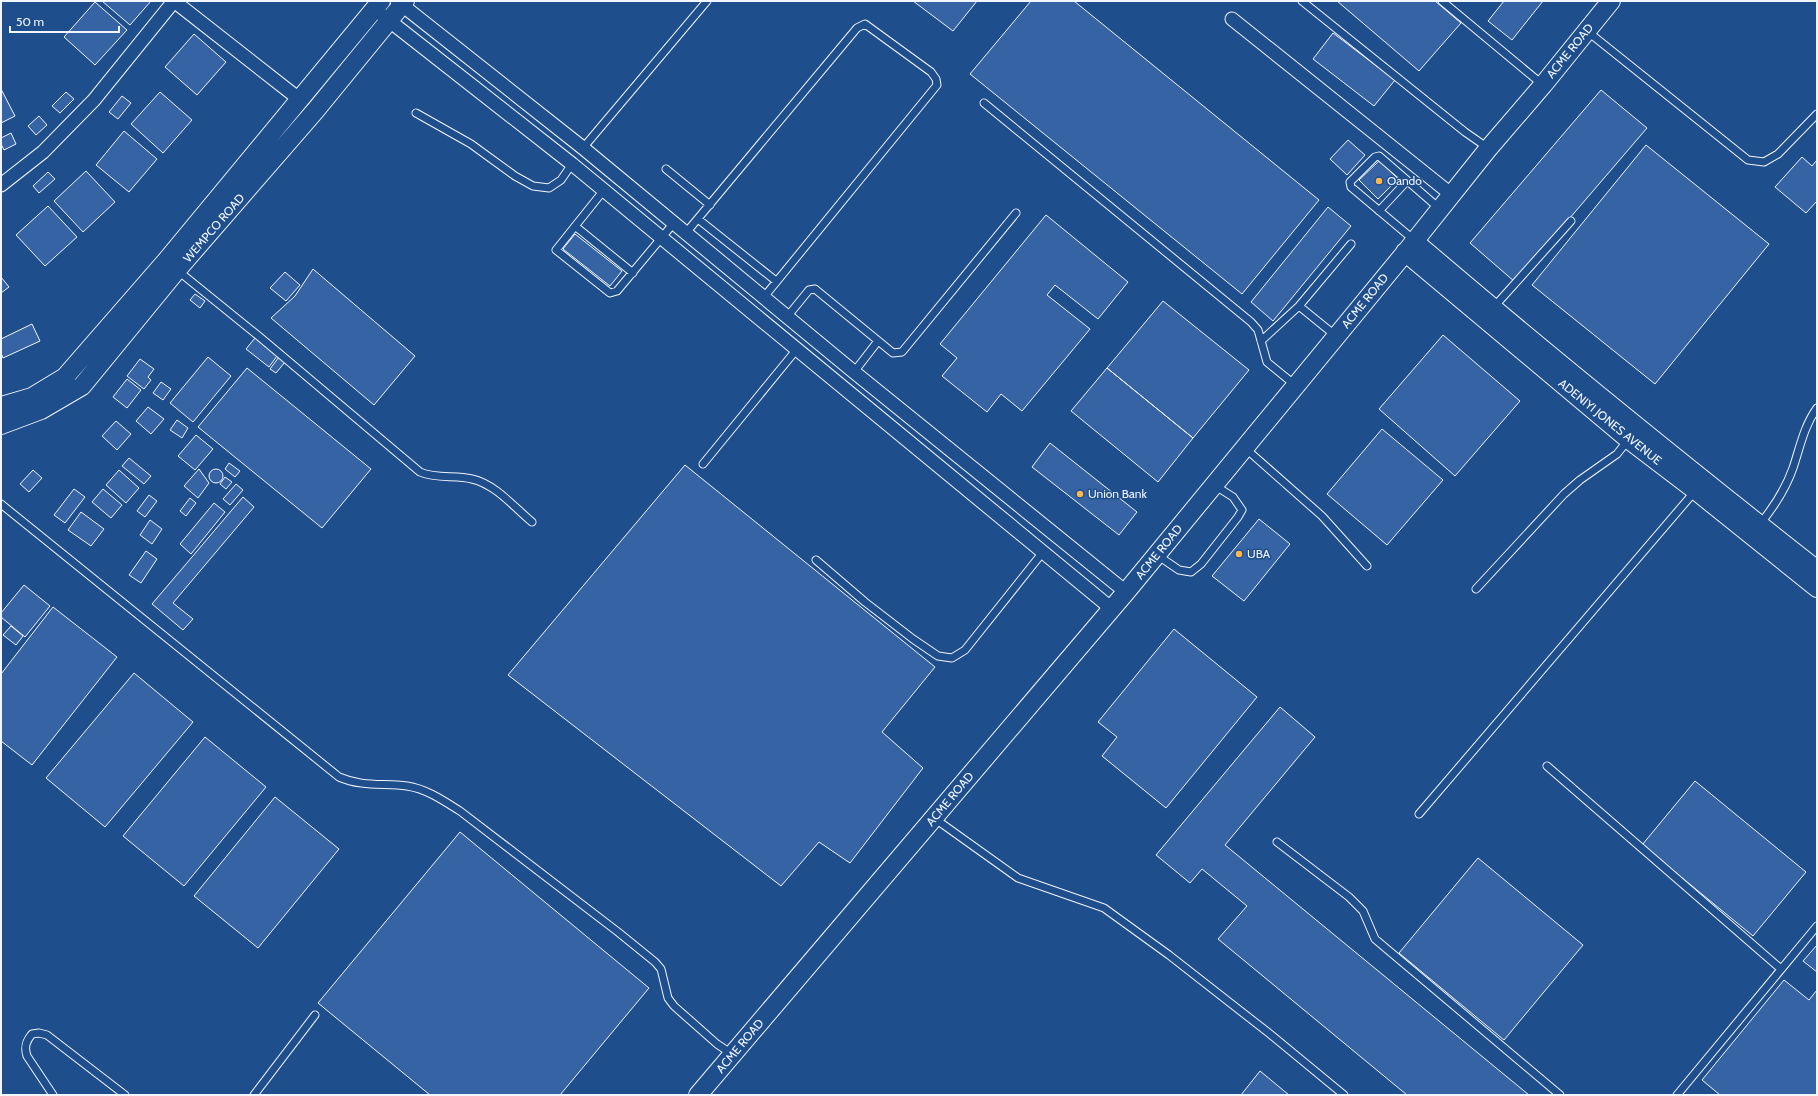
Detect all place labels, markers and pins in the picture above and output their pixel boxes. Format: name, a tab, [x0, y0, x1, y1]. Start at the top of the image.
place label: Oando	[1387, 173, 1422, 188]
marker: Oando	[1374, 176, 1384, 186]
place label: Union Bank	[1088, 486, 1147, 501]
marker: Union Bank	[1075, 489, 1085, 499]
place label: UBA	[1247, 546, 1271, 561]
marker: UBA	[1234, 549, 1244, 559]

